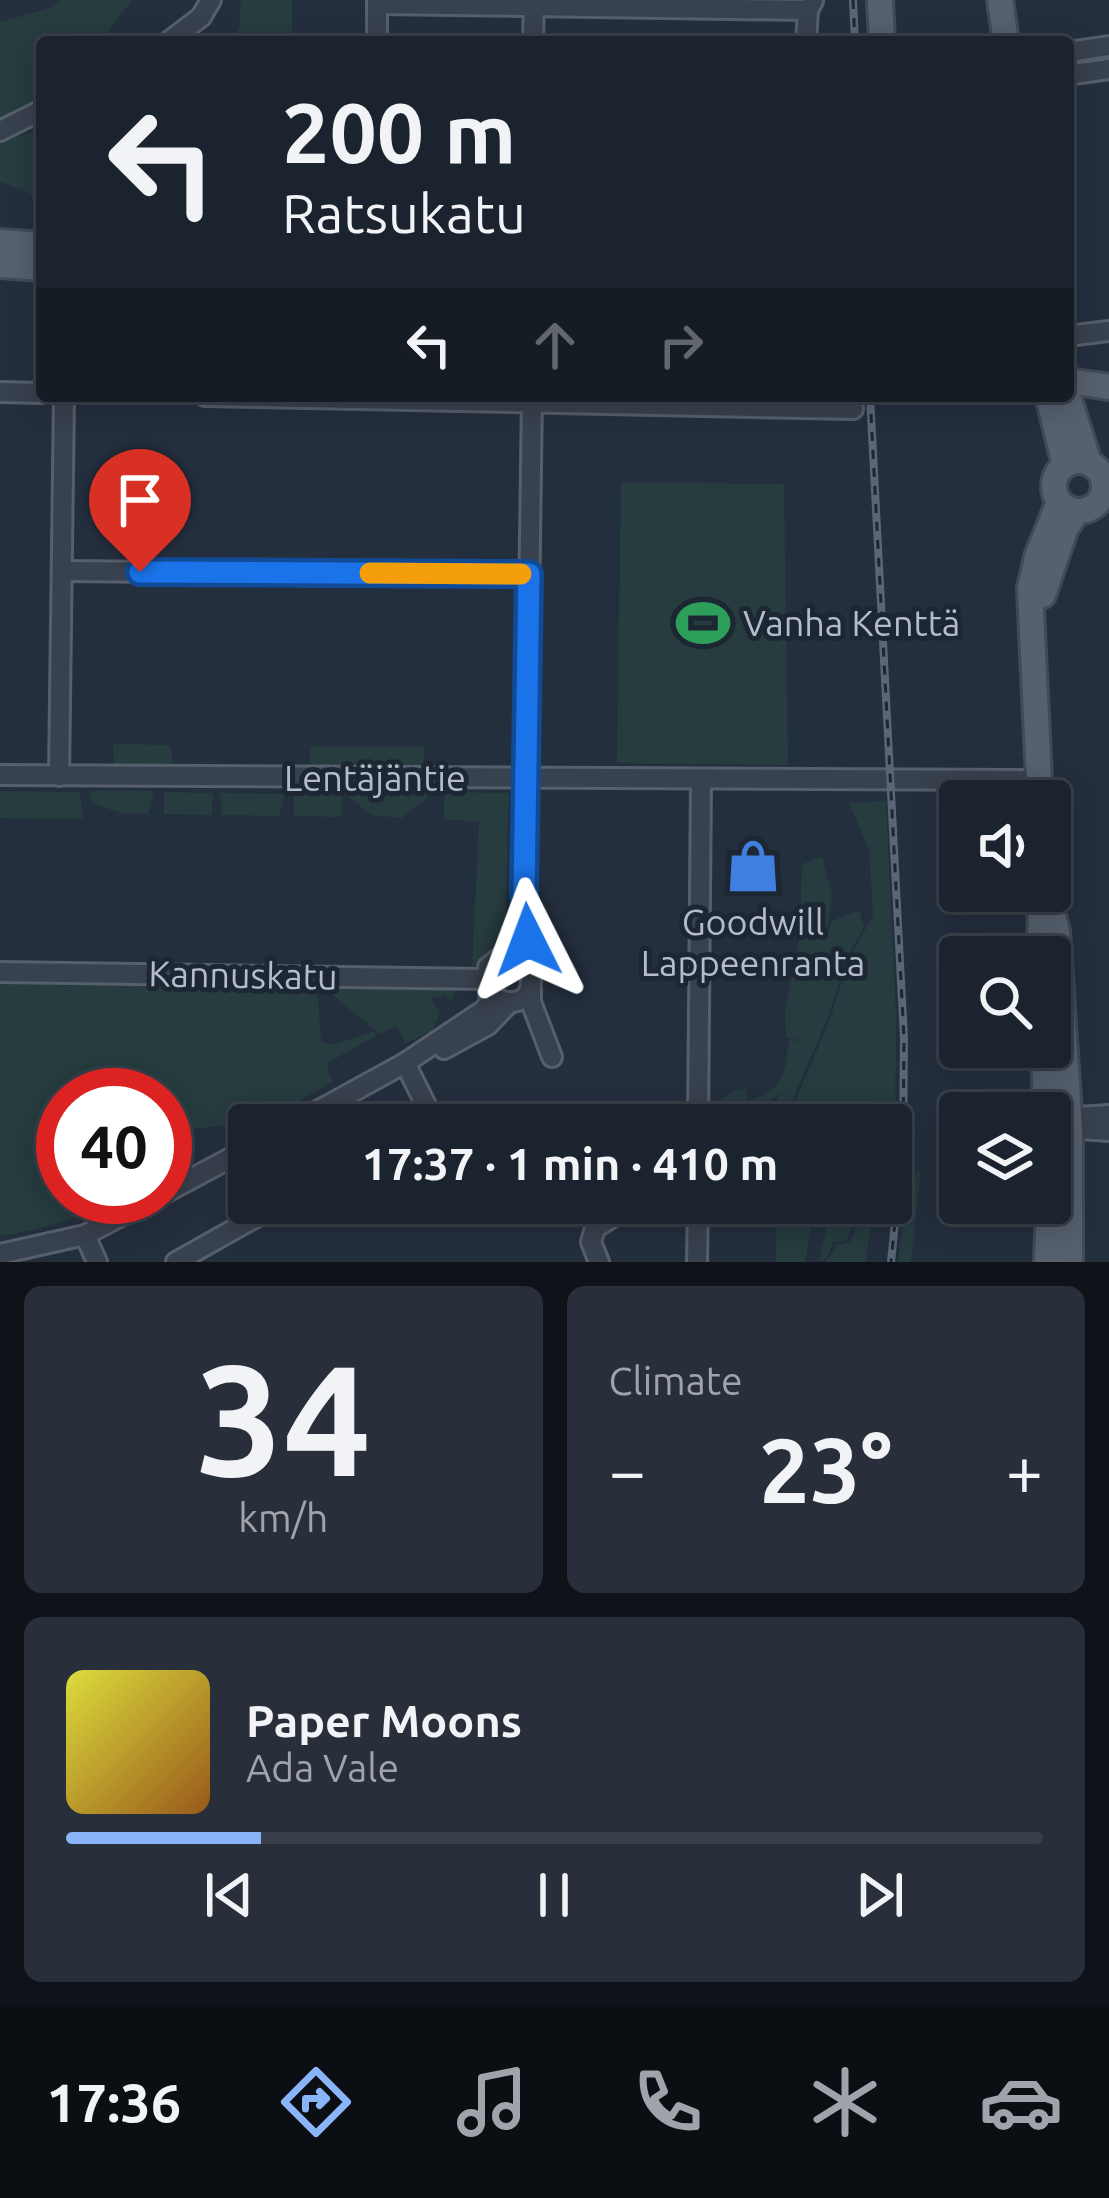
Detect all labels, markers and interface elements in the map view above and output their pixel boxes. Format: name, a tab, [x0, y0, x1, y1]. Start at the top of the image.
icon: left	[84, 84, 240, 240]
text: 200 m	[282, 85, 516, 179]
text: Ratsukatu	[282, 183, 526, 243]
icon: left	[396, 312, 462, 378]
icon: ahead	[522, 312, 588, 378]
icon: right	[648, 312, 714, 378]
pin	[89, 449, 191, 572]
icon: arrive	[107, 467, 173, 533]
sports icon: Vanha Kenttä	[674, 594, 732, 652]
place label: Vanha Kenttä	[743, 602, 960, 643]
street label: Lentäjäntie	[284, 757, 466, 798]
map controls	[939, 780, 1071, 1224]
button: sound	[939, 780, 1071, 912]
shop icon: Goodwill Lappeenranta	[724, 837, 782, 895]
position arrow	[465, 877, 591, 1003]
place label: Goodwill Lappeenranta	[641, 901, 865, 983]
button: search	[939, 936, 1071, 1068]
street label: Kannuskatu	[148, 952, 338, 997]
speed limit sign: 40	[36, 1068, 192, 1224]
button: layers	[939, 1092, 1071, 1224]
text: 17:37 · 1 min · 410 m	[362, 1138, 778, 1189]
text: 34	[195, 1331, 371, 1505]
text: Climate	[609, 1359, 743, 1402]
text: 23°	[759, 1419, 892, 1520]
text: −	[609, 1433, 646, 1507]
text: +	[1006, 1433, 1043, 1507]
text: km/h	[238, 1496, 328, 1539]
text: Paper Moons	[246, 1695, 522, 1746]
text: Ada Vale	[246, 1746, 399, 1789]
icon: previous	[196, 1862, 262, 1928]
icon: pause	[521, 1862, 587, 1928]
icon: next	[847, 1862, 913, 1928]
icon: directions	[274, 2060, 358, 2144]
icon: music	[450, 2060, 534, 2144]
icon: phone	[626, 2060, 710, 2144]
icon: climate	[803, 2060, 887, 2144]
icon: car	[979, 2060, 1063, 2144]
text: 17:36	[46, 2072, 181, 2132]

